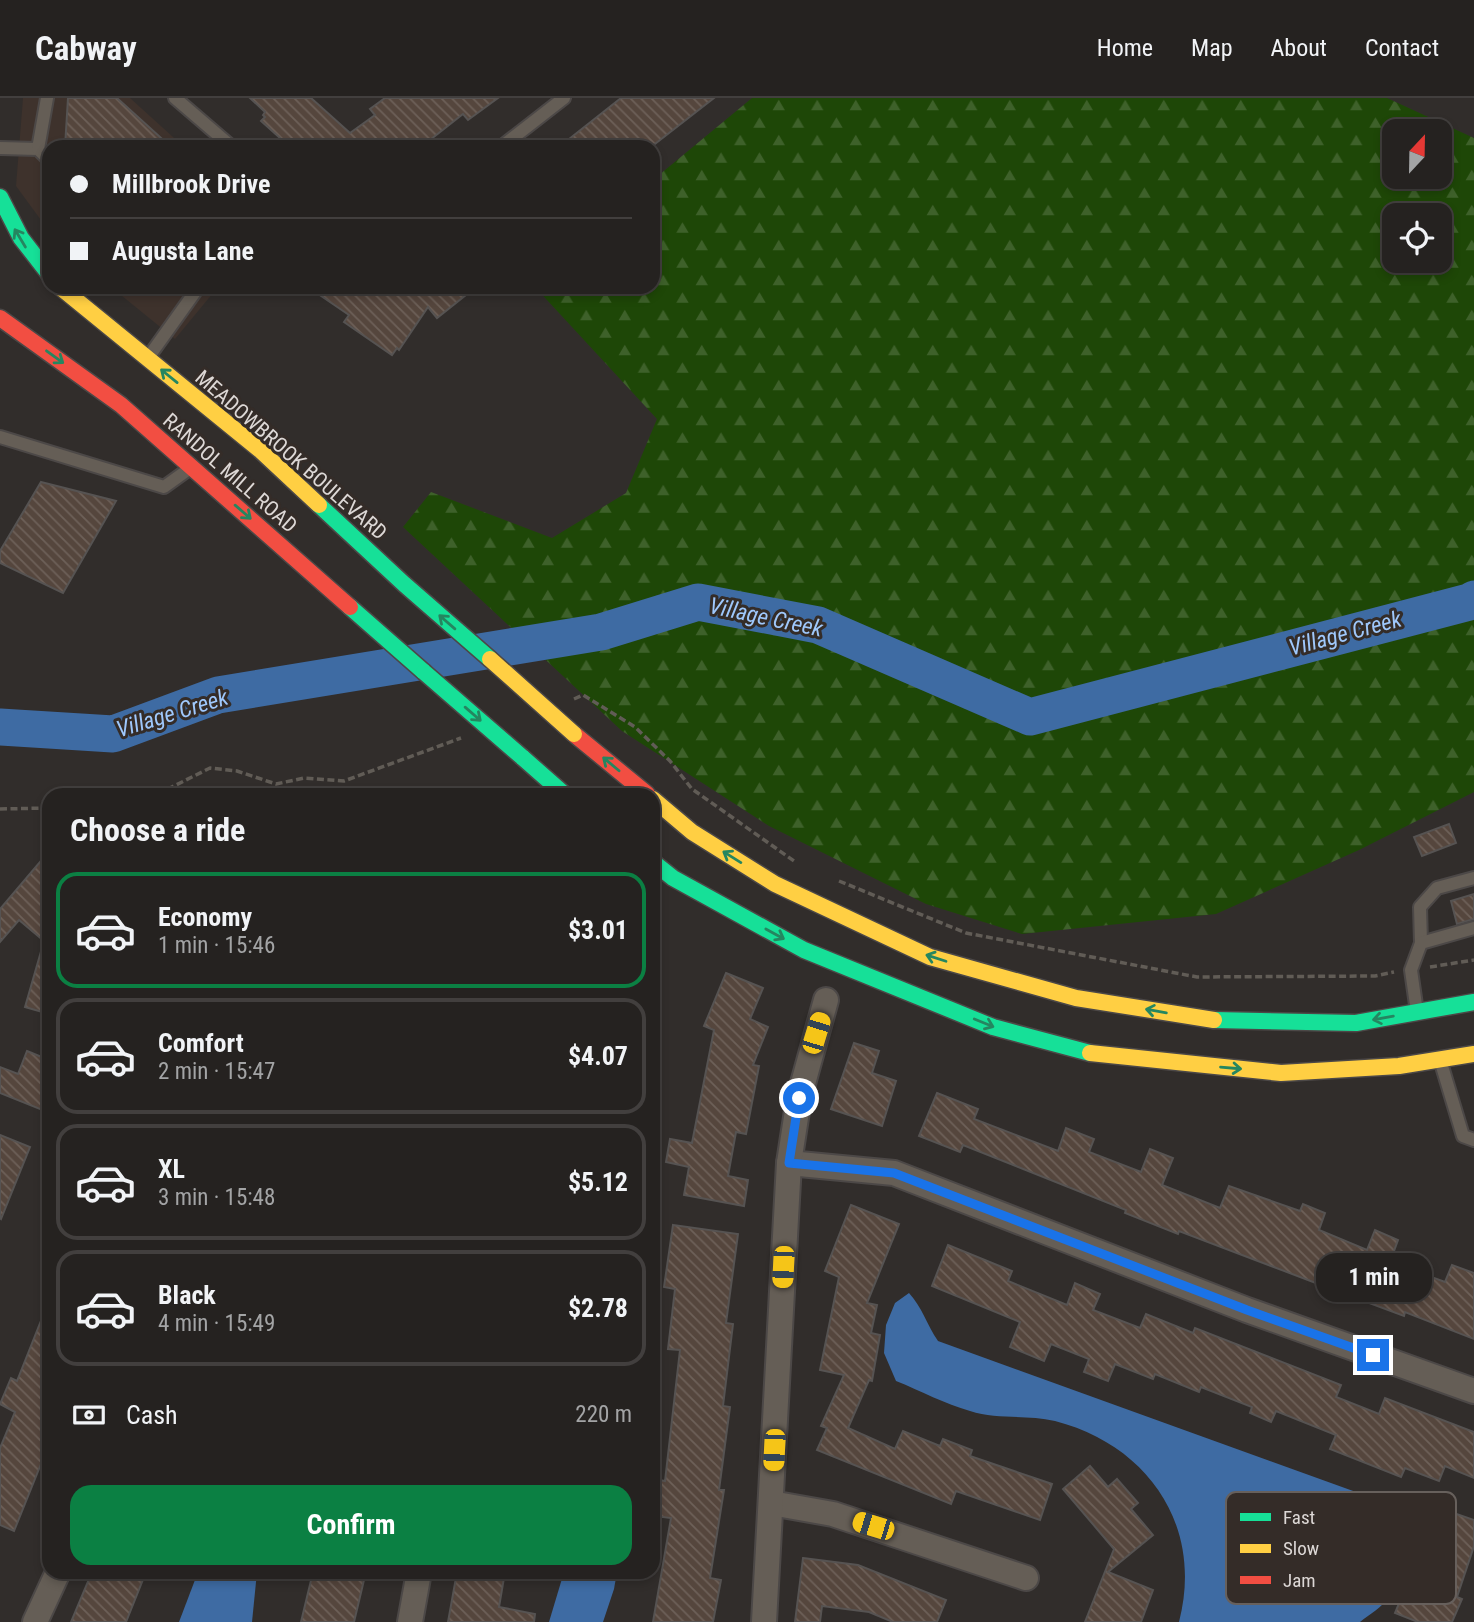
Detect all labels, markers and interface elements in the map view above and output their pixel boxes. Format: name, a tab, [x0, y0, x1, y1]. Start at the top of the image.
text: Cabway	[35, 29, 137, 68]
text: Home	[1097, 34, 1153, 62]
text: Map	[1191, 34, 1233, 62]
text: About	[1271, 34, 1327, 62]
text: Contact	[1365, 34, 1439, 62]
north arrow	[1382, 119, 1452, 189]
map controls	[1382, 119, 1452, 273]
text: Millbrook Drive	[112, 169, 270, 199]
button: locate	[1382, 203, 1452, 273]
one-way arrow	[13, 229, 27, 249]
text: Augusta Lane	[112, 236, 254, 266]
one-way arrow	[45, 350, 64, 365]
street label: MEADOWBROOK BOULEVARD	[190, 365, 392, 545]
one-way arrow	[161, 368, 179, 384]
street label: RANDOL MILL ROAD	[158, 408, 302, 538]
one-way arrow	[234, 504, 252, 520]
water label: Village Creek	[707, 592, 826, 643]
water label: Village Creek	[1286, 605, 1405, 661]
one-way arrow	[439, 613, 456, 630]
water label: Village Creek	[113, 683, 232, 743]
one-way arrow	[463, 706, 481, 722]
one-way arrow	[602, 756, 620, 772]
text: Choose a ride	[70, 811, 245, 849]
one-way arrow	[722, 850, 742, 864]
icon: car	[74, 899, 137, 962]
text: Economy	[158, 902, 252, 932]
text: $3.01	[568, 915, 628, 945]
one-way arrow	[764, 928, 785, 941]
text: 1 min · 15:46	[158, 932, 275, 959]
one-way arrow	[925, 951, 947, 963]
one-way arrow	[1145, 1004, 1168, 1017]
car	[800, 1010, 833, 1056]
one-way arrow	[1372, 1012, 1395, 1025]
one-way arrow	[972, 1018, 994, 1031]
icon: car	[74, 1025, 137, 1088]
text: Comfort	[158, 1028, 244, 1058]
text: $4.07	[568, 1041, 628, 1071]
text: 2 min · 15:47	[158, 1058, 275, 1085]
one-way arrow	[1219, 1062, 1242, 1075]
route start	[783, 1082, 815, 1114]
icon: car	[74, 1151, 137, 1214]
text: XL	[158, 1154, 185, 1184]
text: $5.12	[568, 1167, 628, 1197]
text: 3 min · 15:48	[158, 1184, 275, 1211]
car	[772, 1245, 795, 1289]
callout: 1 min	[1315, 1254, 1431, 1302]
text: 1 min	[1348, 1264, 1400, 1291]
icon: car	[74, 1277, 137, 1340]
text: Black	[158, 1280, 216, 1310]
text: $2.78	[568, 1293, 628, 1323]
text: 4 min · 15:49	[158, 1310, 275, 1337]
route end	[1357, 1339, 1389, 1371]
icon: cash	[70, 1396, 108, 1434]
text: Cash	[126, 1400, 178, 1430]
text: 220 m	[575, 1401, 632, 1428]
car	[763, 1428, 786, 1472]
button: Confirm	[70, 1485, 632, 1565]
legend	[1226, 1492, 1456, 1604]
text: Fast	[1283, 1506, 1315, 1529]
car	[850, 1510, 897, 1542]
text: Slow	[1283, 1537, 1319, 1560]
text: Jam	[1283, 1569, 1316, 1592]

